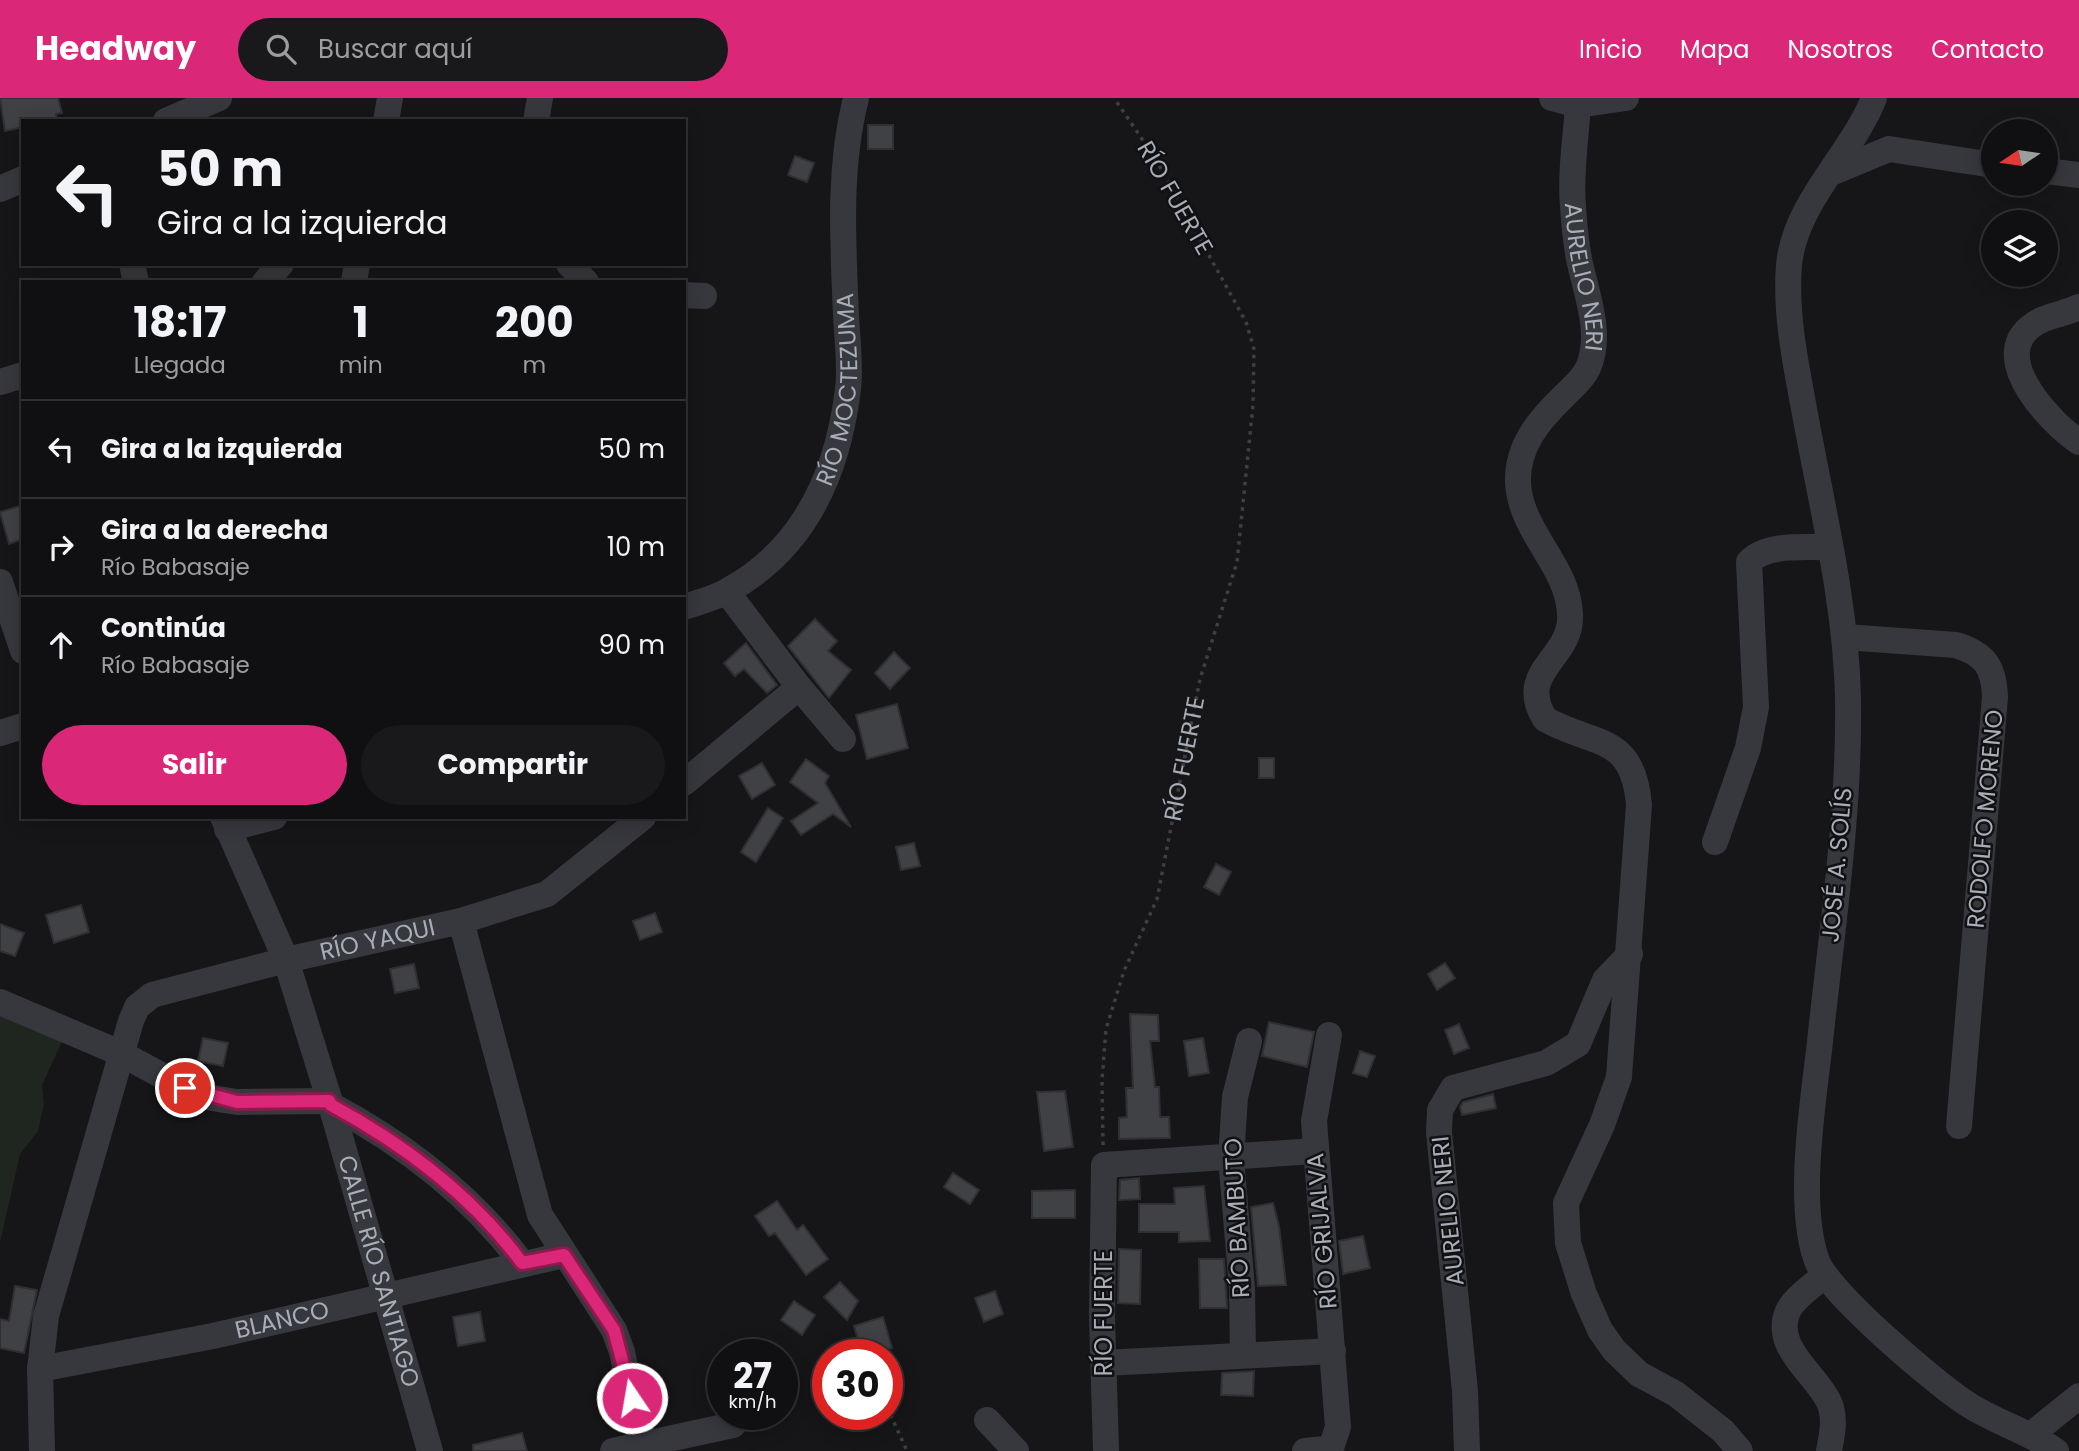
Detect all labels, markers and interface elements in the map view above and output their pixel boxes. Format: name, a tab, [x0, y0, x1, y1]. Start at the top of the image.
search box	[238, 18, 728, 81]
text: Headway	[35, 25, 196, 72]
icon: search	[262, 30, 300, 68]
text: Buscar aquí	[318, 31, 472, 67]
text: Inicio	[1579, 33, 1642, 66]
text: Mapa	[1680, 33, 1749, 66]
text: Nosotros	[1787, 33, 1893, 66]
text: Contacto	[1931, 33, 2044, 66]
north arrow	[1981, 119, 2058, 196]
map controls	[1981, 119, 2058, 287]
text: 50 m	[157, 135, 283, 203]
street label: RÍO FUERTE	[1130, 135, 1221, 261]
icon: left	[42, 147, 133, 238]
text: Gira a la izquierda	[157, 200, 448, 245]
street label: AURELIO NERI	[1557, 201, 1611, 353]
button: layers	[1981, 210, 2058, 287]
street label: RÍO MOCTEZUMA	[808, 292, 865, 490]
text: 18:17	[133, 293, 226, 352]
text: 1	[353, 293, 369, 352]
text: 200	[495, 293, 574, 352]
text: Llegada	[134, 349, 226, 381]
text: min	[339, 349, 383, 381]
text: m	[523, 349, 546, 381]
icon: left	[42, 430, 80, 468]
text: Gira a la izquierda	[101, 431, 343, 467]
text: 50 m	[599, 431, 665, 467]
text: Gira a la derecha	[101, 512, 329, 548]
icon: right	[42, 528, 80, 566]
text: 10 m	[607, 529, 665, 565]
text: Río Babasaje	[101, 551, 250, 583]
text: Continúa	[101, 610, 226, 646]
icon: ahead	[42, 626, 80, 664]
text: 90 m	[599, 627, 665, 663]
text: Río Babasaje	[101, 649, 250, 681]
street label: RÍO FUERTE	[1156, 694, 1212, 824]
street label: RODOLFO MORENO	[1959, 708, 2010, 930]
button: Salir	[42, 725, 347, 805]
button: Compartir	[361, 725, 665, 805]
street label: JOSÉ A. SOLÍS	[1813, 786, 1860, 944]
street label: RÍO YAQUI	[317, 910, 438, 968]
pin	[155, 1058, 215, 1118]
icon: arrive	[166, 1069, 204, 1107]
street label: AURELIO NERI	[1423, 1134, 1472, 1288]
street label: RÍO BAMBUTO	[1216, 1137, 1257, 1299]
street label: CALLE RÍO SANTIAGO	[330, 1151, 428, 1391]
street label: RÍO GRIJALVA	[1298, 1152, 1345, 1310]
street label: RÍO FUERTE	[1087, 1250, 1120, 1376]
street label: BLANCO	[232, 1293, 332, 1346]
speed limit sign: 30	[812, 1339, 903, 1430]
text: 27	[733, 1351, 772, 1400]
position arrow	[595, 1361, 669, 1435]
text: km/h	[729, 1389, 776, 1414]

